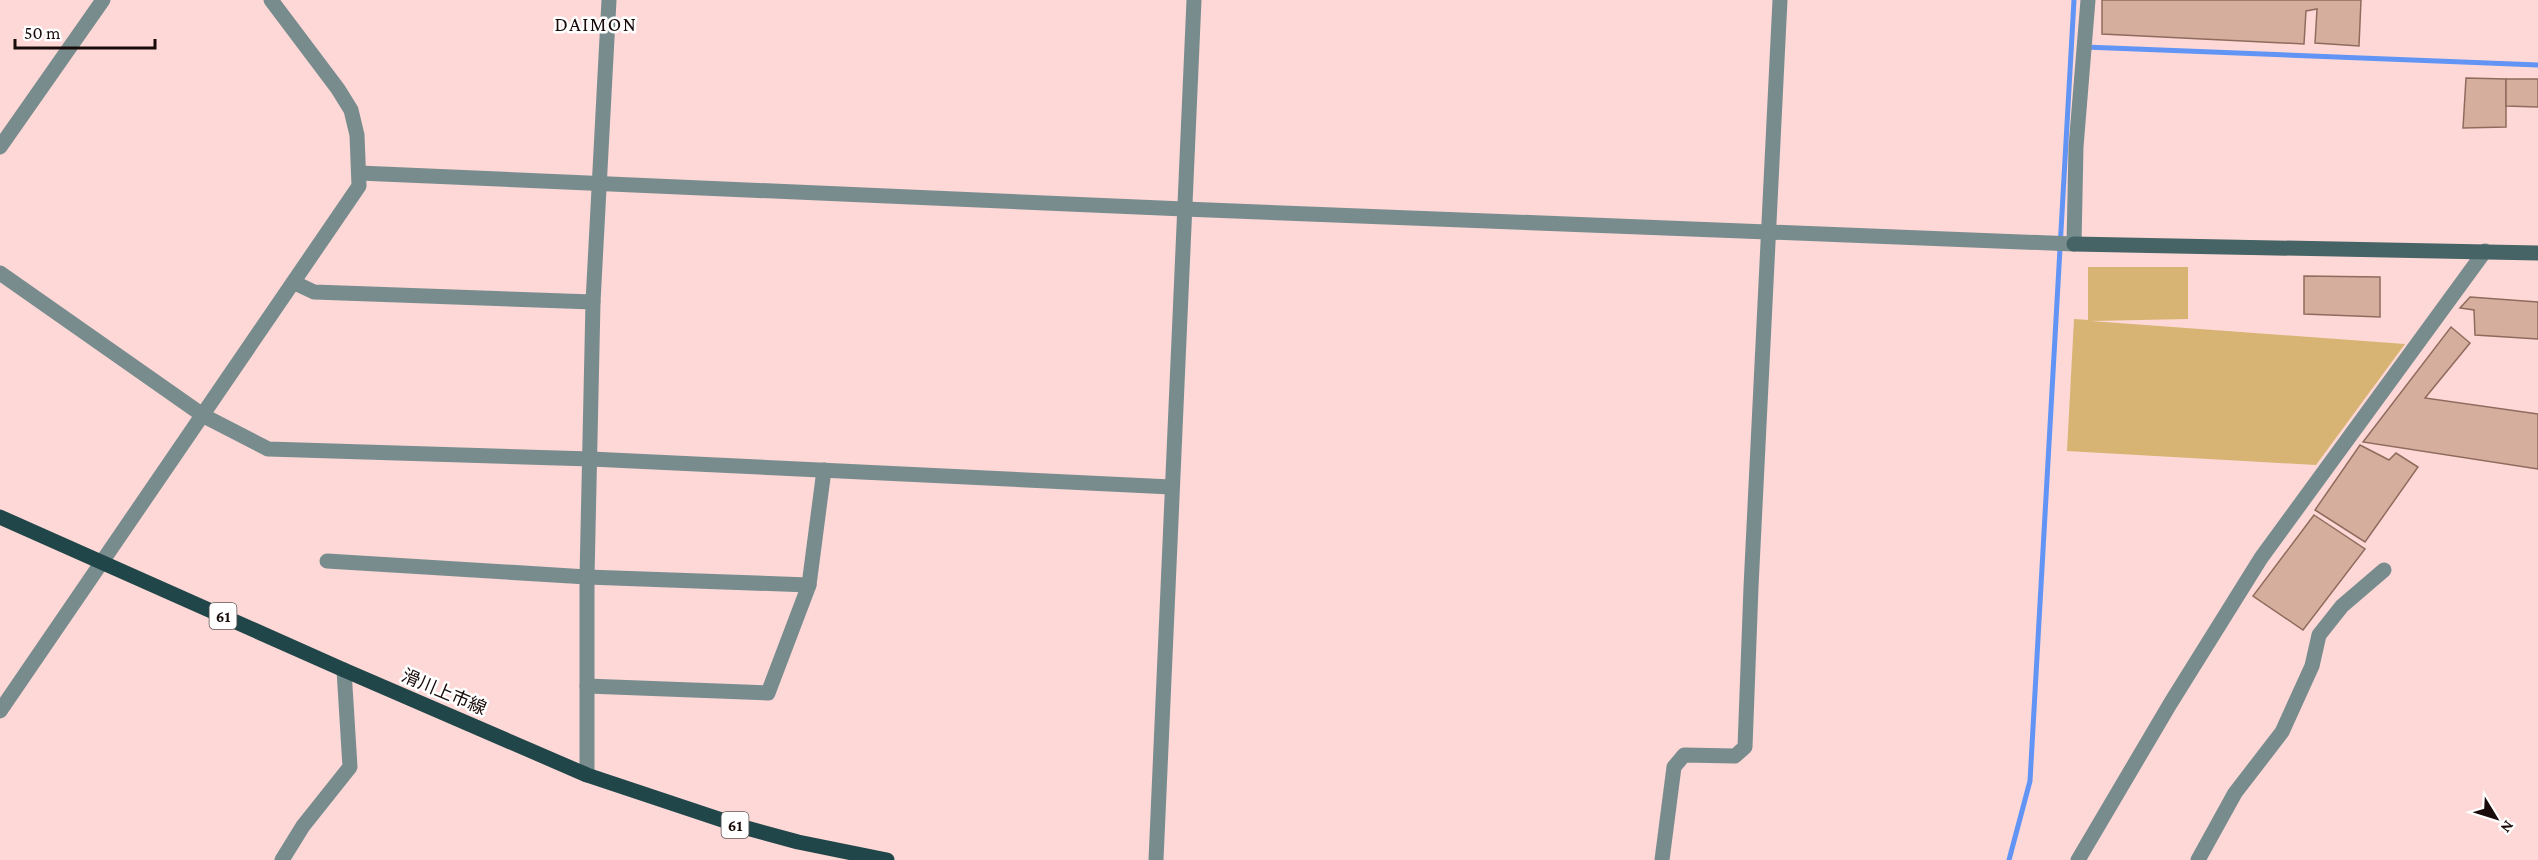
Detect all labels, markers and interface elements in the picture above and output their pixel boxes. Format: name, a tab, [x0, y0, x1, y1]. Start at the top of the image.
scale bar	[15, 12, 154, 50]
district label: DAIMON	[555, 13, 637, 35]
text: 50 m	[24, 23, 61, 43]
road number: 61	[210, 603, 236, 629]
street label: 滑川上市線	[399, 665, 489, 719]
north arrow	[2466, 788, 2526, 848]
road number: 61	[722, 812, 748, 838]
text: N	[2497, 817, 2517, 837]

